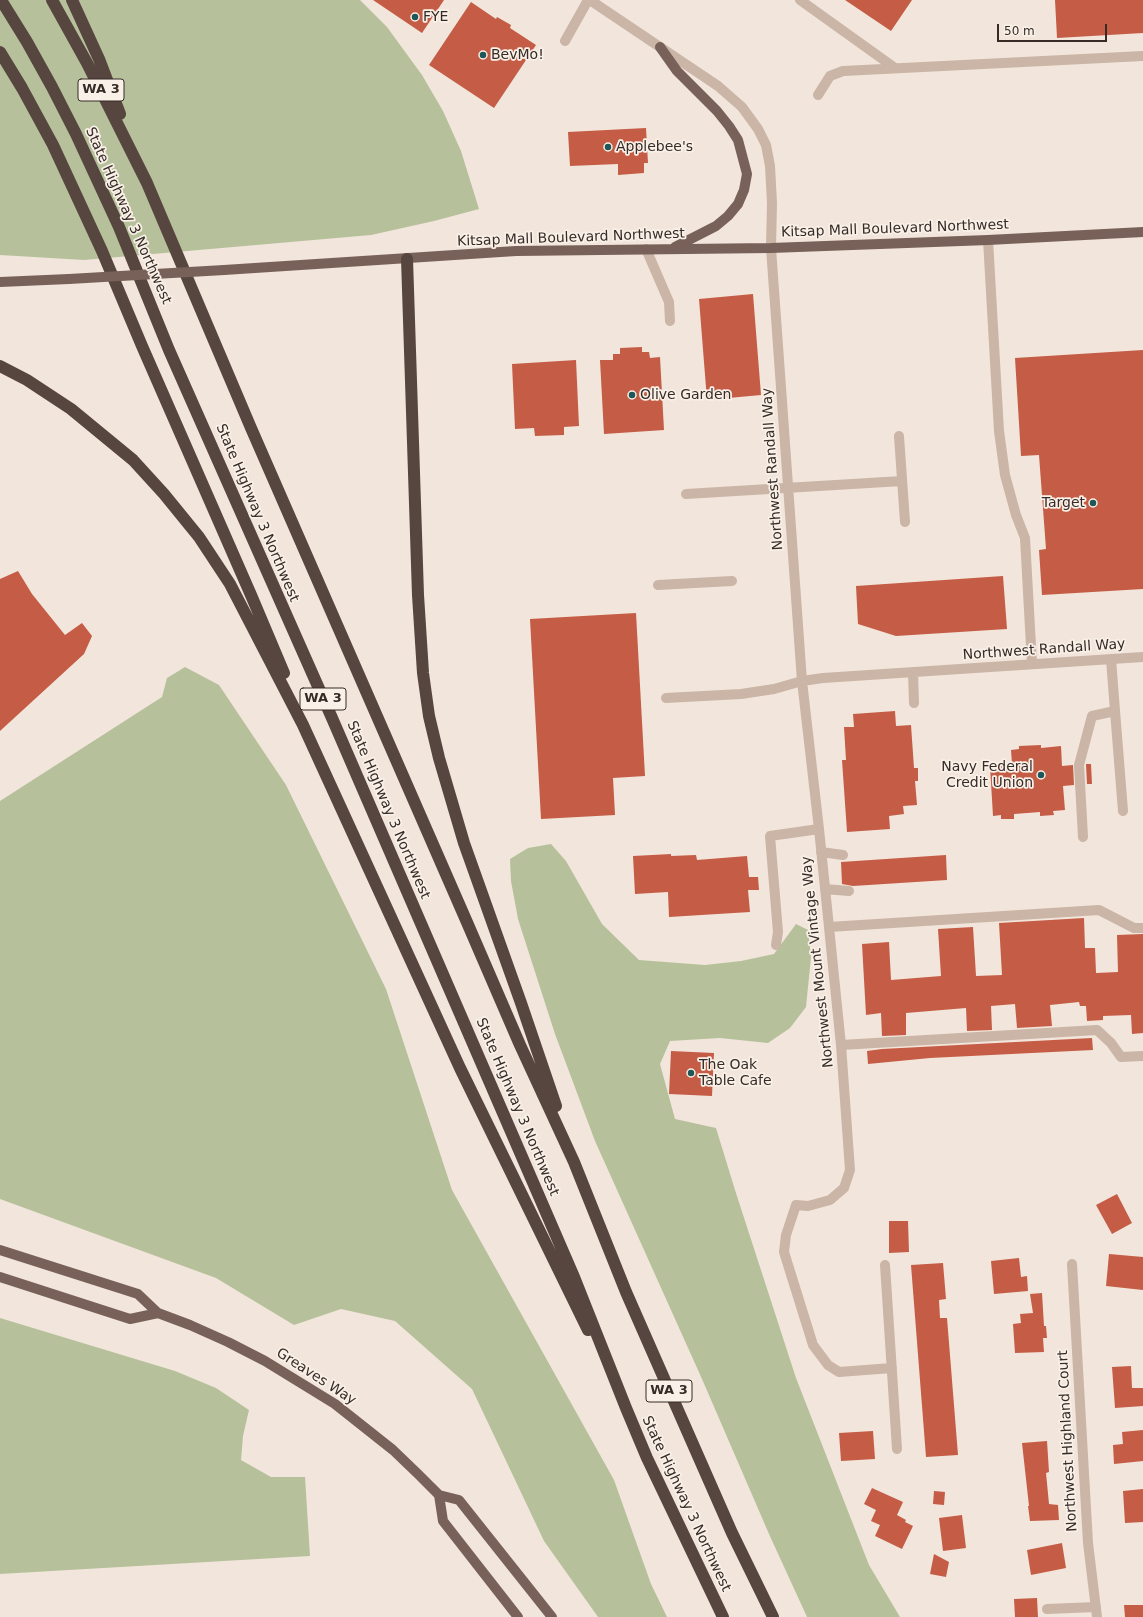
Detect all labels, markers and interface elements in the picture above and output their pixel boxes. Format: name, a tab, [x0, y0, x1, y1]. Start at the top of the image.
place label: FYE	[423, 9, 448, 25]
marker: FYE	[410, 12, 420, 22]
scale bar	[999, 16, 1109, 42]
text: 50 m	[1004, 24, 1035, 38]
place label: BevMo!	[491, 47, 544, 63]
marker: BevMo!	[478, 50, 488, 60]
road number: WA 3	[78, 79, 124, 101]
street label: State Highway 3 Northwest	[81, 125, 175, 307]
place label: Applebee's	[616, 139, 693, 155]
marker: Applebee's	[603, 142, 613, 152]
street label: Kitsap Mall Boulevard Northwest	[781, 217, 1009, 241]
street label: Kitsap Mall Boulevard Northwest	[457, 226, 685, 250]
place label: Olive Garden	[640, 387, 731, 403]
street label: Northwest Randall Way	[759, 387, 787, 551]
marker: Olive Garden	[627, 390, 637, 400]
street label: State Highway 3 Northwest	[212, 421, 302, 605]
place label: Target	[1042, 495, 1085, 511]
marker: Target	[1088, 498, 1098, 508]
street label: Northwest Randall Way	[962, 636, 1126, 664]
road number: WA 3	[300, 688, 346, 710]
street label: State Highway 3 Northwest	[343, 718, 433, 902]
place label: Navy Federal Credit Union	[941, 759, 1033, 792]
marker: Navy Federal Credit Union	[1036, 770, 1046, 780]
street label: Northwest Mount Vintage Way	[799, 855, 837, 1069]
street label: State Highway 3 Northwest	[472, 1015, 562, 1199]
place label: The Oak Table Cafe	[699, 1057, 772, 1090]
marker: The Oak Table Cafe	[686, 1068, 696, 1078]
street label: Greaves Way	[273, 1345, 359, 1409]
street label: Northwest Highland Court	[1055, 1350, 1081, 1532]
road number: WA 3	[646, 1380, 692, 1402]
street label: State Highway 3 Northwest	[638, 1414, 734, 1594]

